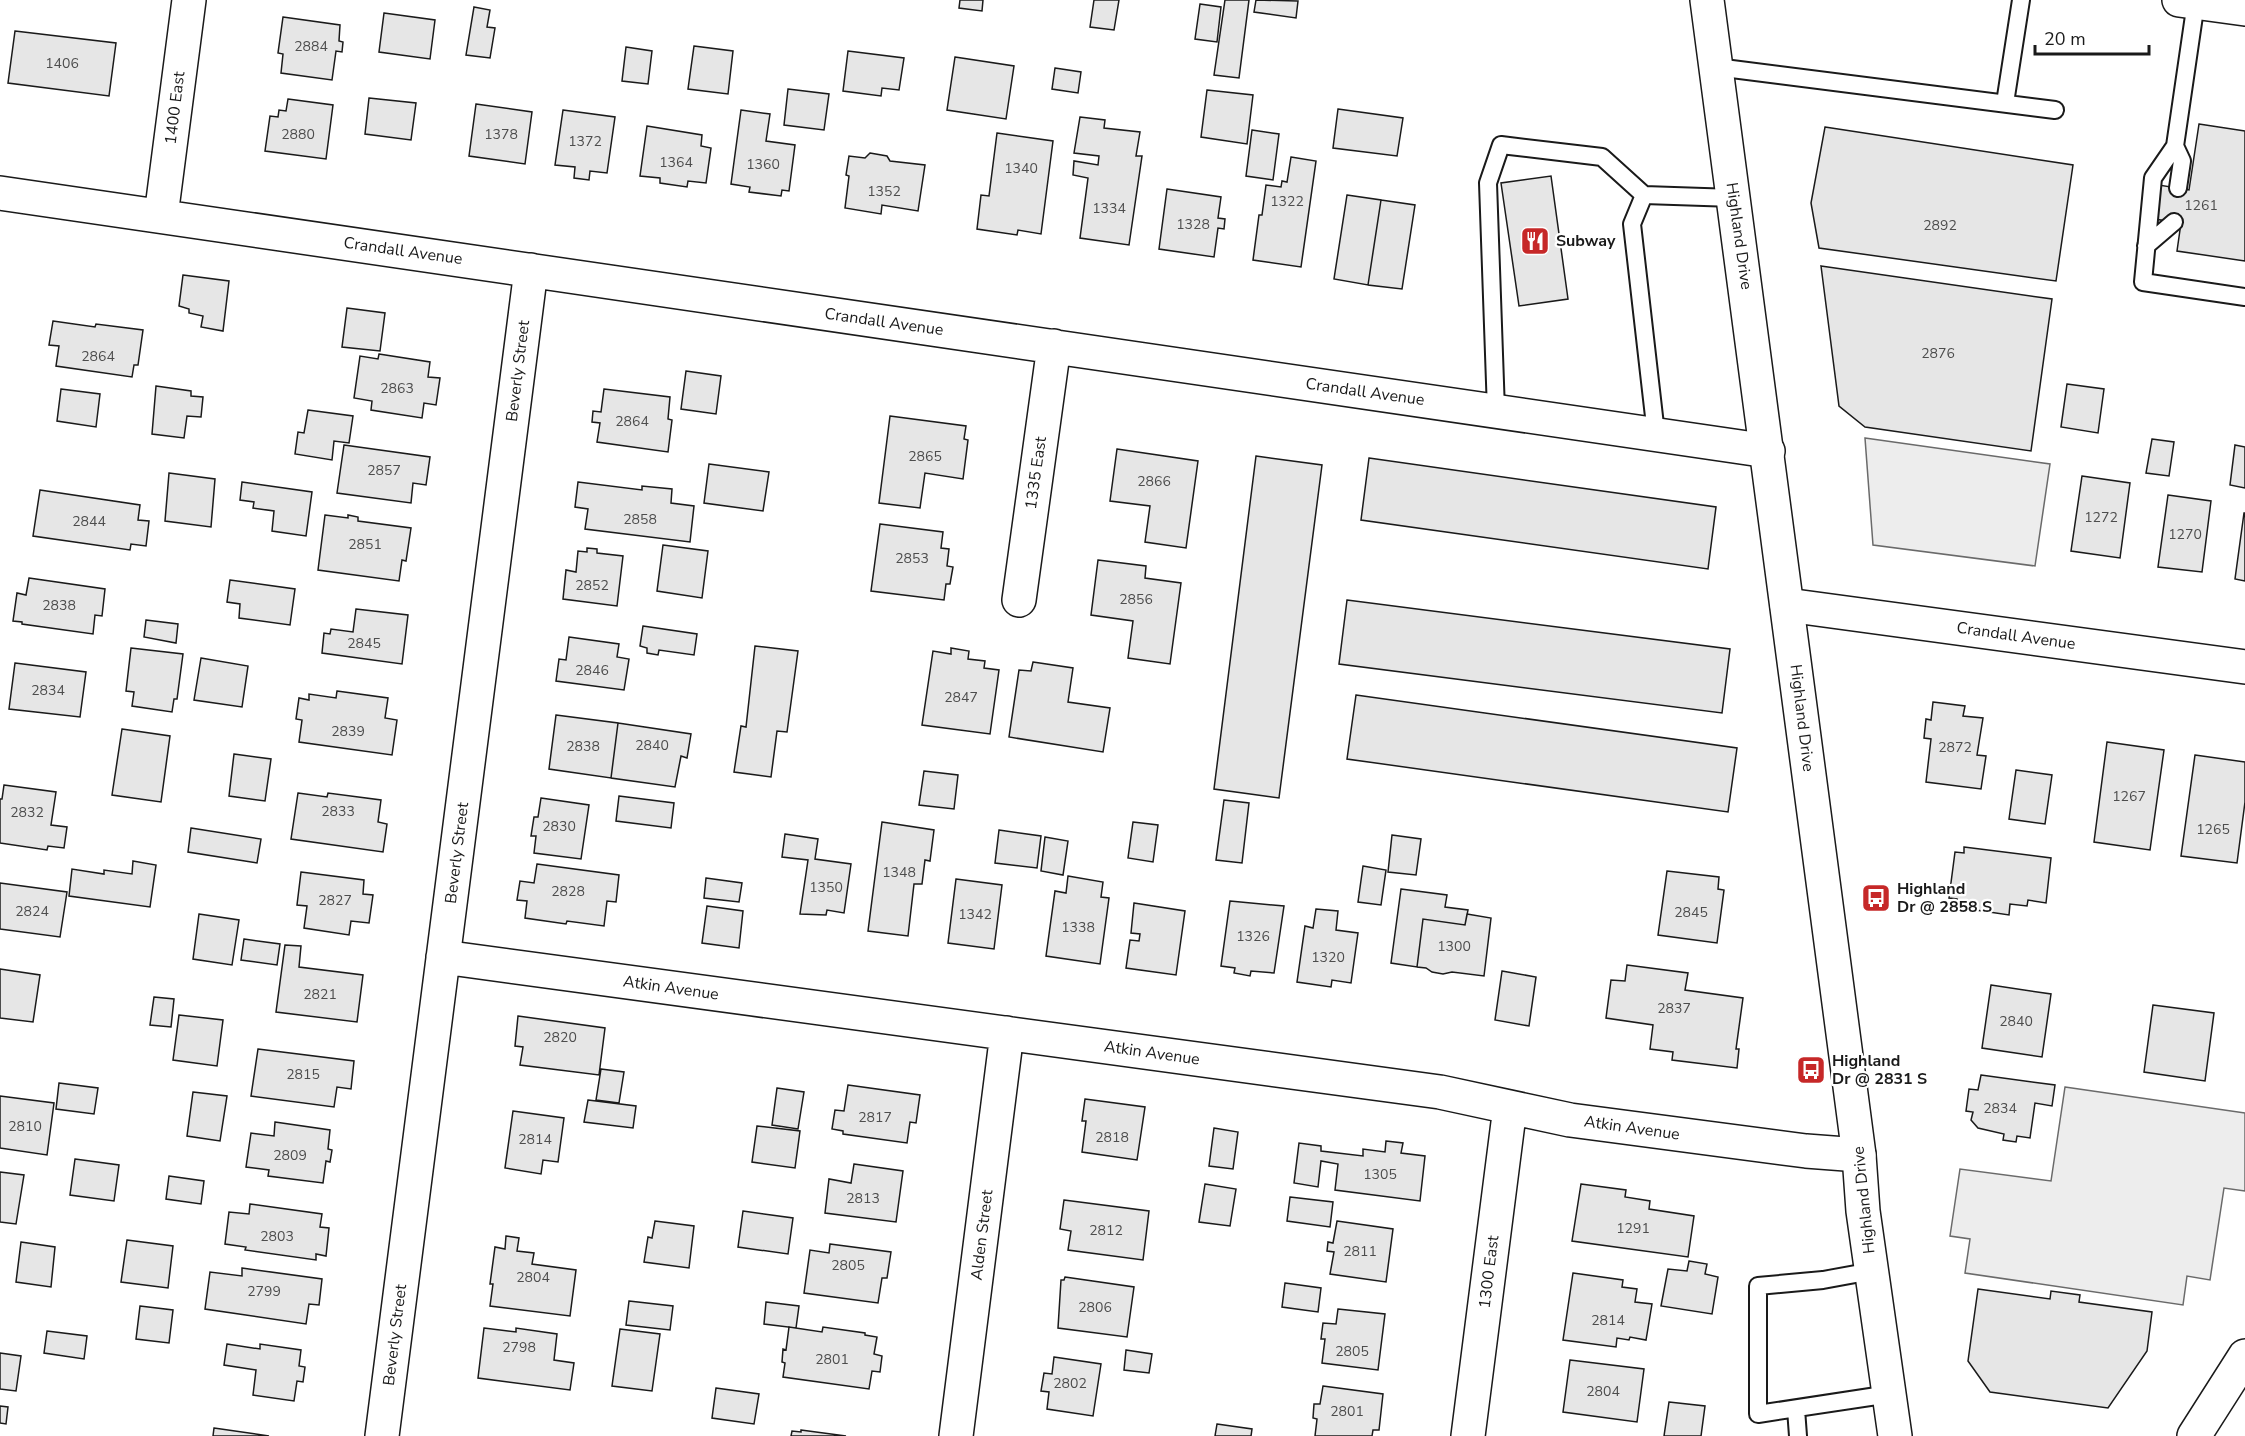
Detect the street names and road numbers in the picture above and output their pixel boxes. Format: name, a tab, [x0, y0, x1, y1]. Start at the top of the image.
street label: 1400 East	[160, 70, 190, 146]
street label: Highland Drive	[1721, 181, 1757, 291]
street label: Crandall Avenue	[342, 232, 464, 270]
street label: Crandall Avenue	[823, 303, 945, 341]
street label: Beverly Street	[501, 319, 535, 423]
street label: Crandall Avenue	[1304, 373, 1426, 411]
street label: 1335 East	[1020, 435, 1052, 511]
street label: Crandall Avenue	[1955, 617, 2077, 655]
street label: Highland Drive	[1784, 663, 1820, 773]
street label: Beverly Street	[440, 801, 474, 905]
street label: Atkin Avenue	[622, 970, 720, 1006]
street label: Atkin Avenue	[1103, 1035, 1201, 1071]
street label: Atkin Avenue	[1583, 1110, 1681, 1146]
street label: Highland Drive	[1847, 1145, 1881, 1255]
street label: Alden Street	[966, 1188, 999, 1282]
street label: 1300 East	[1474, 1234, 1504, 1310]
street label: Beverly Street	[378, 1283, 412, 1387]

